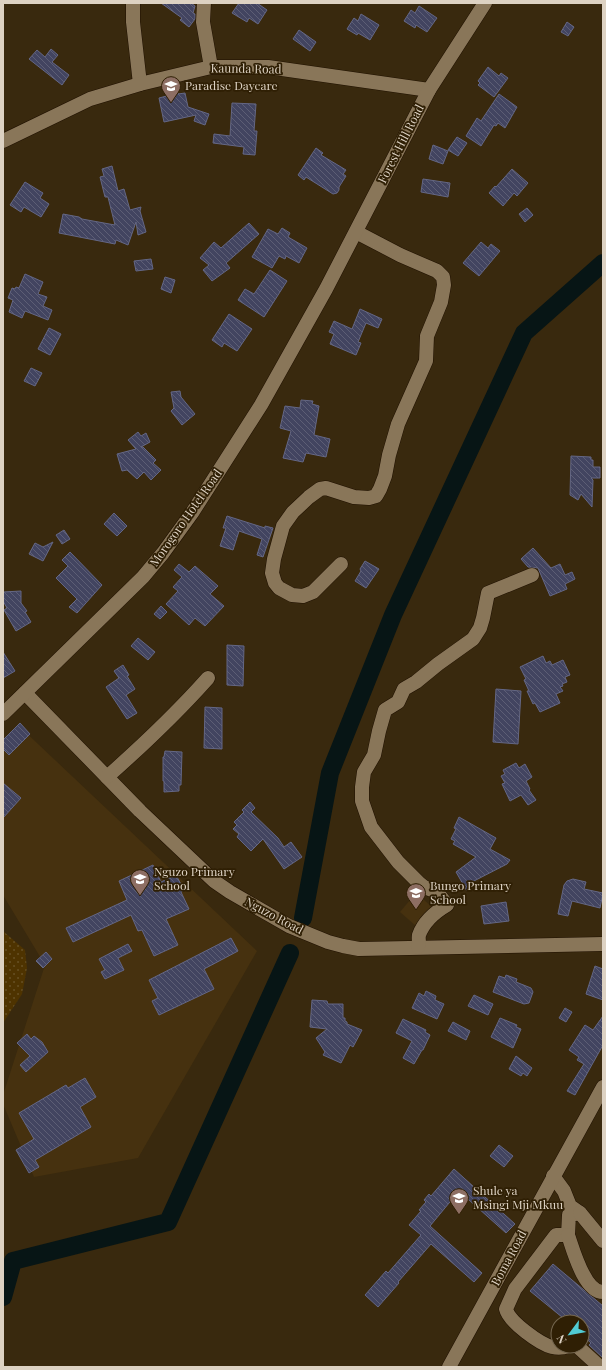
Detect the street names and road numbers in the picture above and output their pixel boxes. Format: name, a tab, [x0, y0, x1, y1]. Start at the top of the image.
street label: Kaunda Road	[210, 59, 282, 77]
street label: Forest Hill Road	[373, 101, 427, 186]
street label: Morogoro Hotel Road	[146, 466, 225, 569]
street label: Nguzo Road	[242, 893, 307, 937]
street label: Boma Road	[487, 1227, 529, 1288]

